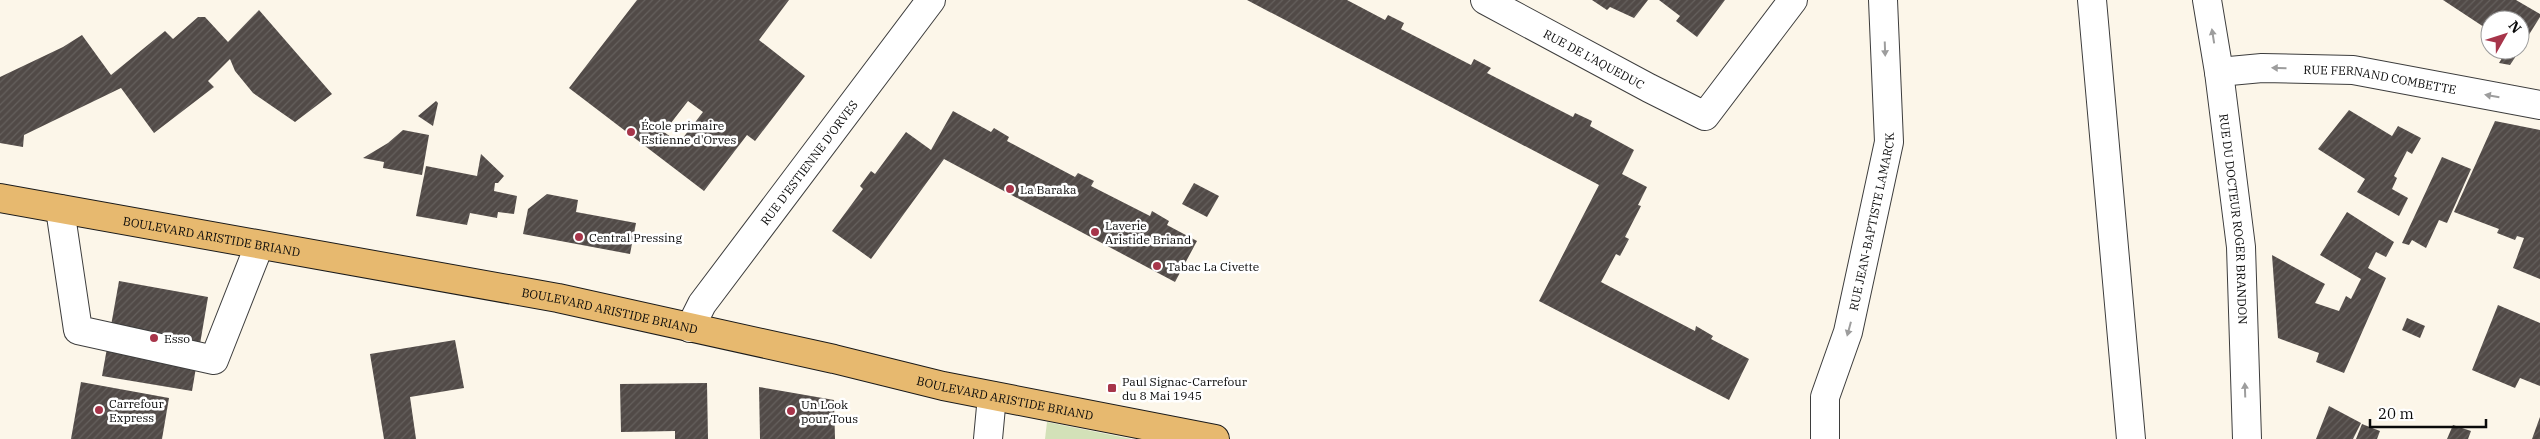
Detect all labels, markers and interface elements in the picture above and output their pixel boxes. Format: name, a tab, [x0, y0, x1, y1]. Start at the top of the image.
north arrow	[2480, 10, 2530, 60]
text: N	[2505, 17, 2526, 37]
street label: RUE DE L'AQUEDUC	[1541, 25, 1648, 92]
one-way arrow	[2209, 28, 2217, 44]
one-way arrow	[1881, 41, 1889, 57]
street label: RUE FERNAND COMBETTE	[2303, 61, 2458, 97]
one-way arrow	[2271, 64, 2287, 72]
one-way arrow	[2484, 91, 2500, 99]
street label: RUE D'ESTIENNE D'ORVES	[757, 97, 860, 228]
street label: RUE DU DOCTEUR ROGER BRANDON	[2217, 113, 2251, 325]
place label: École primaire Estienne d'Orves	[641, 118, 737, 147]
marker: École primaire Estienne d'Orves	[625, 126, 637, 138]
street label: RUE JEAN-BAPTISTE LAMARCK	[1845, 132, 1897, 312]
place label: La Baraka	[1020, 182, 1077, 197]
marker: La Baraka	[1004, 183, 1016, 195]
street label: BOULEVARD ARISTIDE BRIAND	[122, 213, 301, 259]
place label: Laverie Aristide Briand	[1105, 218, 1191, 247]
marker: Laverie Aristide Briand	[1089, 226, 1101, 238]
place label: Central Pressing	[589, 230, 682, 245]
marker: Central Pressing	[573, 231, 585, 243]
place label: Tabac La Civette	[1167, 259, 1259, 274]
marker: Tabac La Civette	[1151, 260, 1163, 272]
street label: BOULEVARD ARISTIDE BRIAND	[520, 284, 699, 336]
one-way arrow	[1844, 322, 1852, 337]
place label: Esso	[164, 331, 190, 346]
marker: Esso	[148, 332, 160, 344]
street label: BOULEVARD ARISTIDE BRIAND	[915, 372, 1095, 423]
place label: Paul Signac-Carrefour du 8 Mai 1945	[1122, 374, 1248, 403]
marker: Paul Signac-Carrefour du 8 Mai 1945	[1106, 382, 1118, 394]
one-way arrow	[2241, 382, 2249, 398]
place label: Carrefour Express	[109, 396, 165, 425]
scale bar	[2370, 396, 2486, 428]
place label: Un Look pour Tous	[801, 397, 858, 426]
marker: Carrefour Express	[93, 404, 105, 416]
text: 20 m	[2378, 404, 2414, 423]
marker: Un Look pour Tous	[785, 405, 797, 417]

